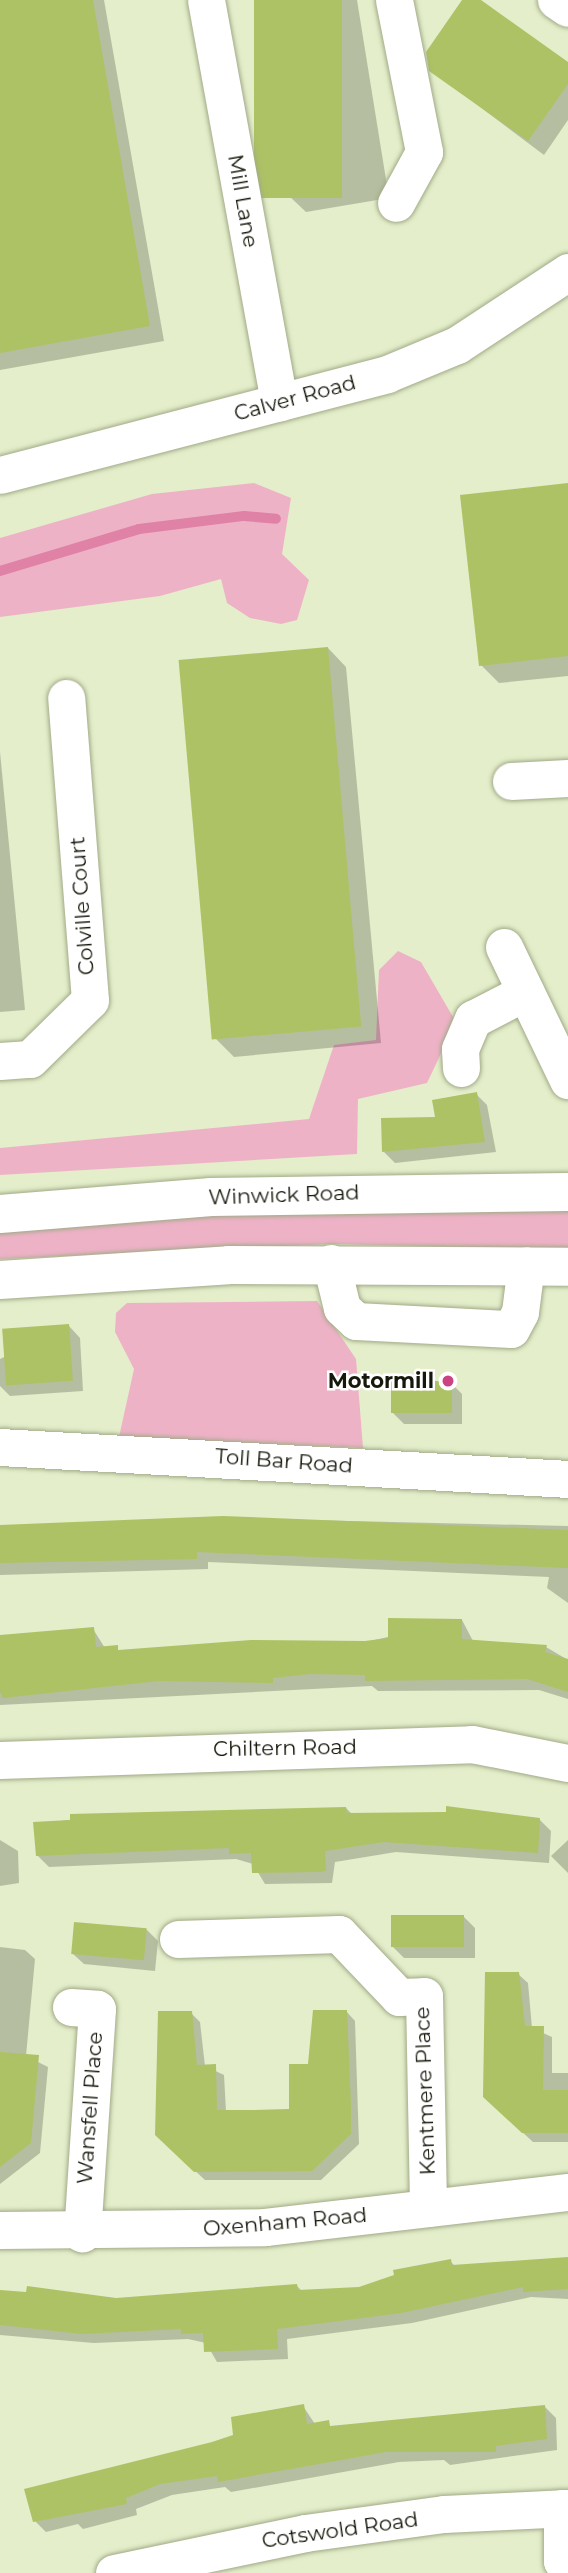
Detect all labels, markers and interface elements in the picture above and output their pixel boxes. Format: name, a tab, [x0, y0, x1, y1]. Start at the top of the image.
street label: Mill Lane	[222, 152, 264, 250]
street label: Calver Road	[231, 370, 359, 426]
street label: Colville Court	[65, 836, 99, 976]
street label: Winwick Road	[208, 1180, 360, 1210]
place label: Motormill	[328, 1368, 434, 1394]
marker: Motormill	[440, 1373, 456, 1389]
street label: Toll Bar Road	[214, 1444, 354, 1478]
street label: Chiltern Road	[213, 1734, 357, 1762]
street label: Kentmere Place	[409, 2006, 441, 2176]
street label: Wansfell Place	[72, 2031, 108, 2185]
street label: Oxenham Road	[202, 2202, 368, 2242]
street label: Cotswold Road	[260, 2507, 420, 2553]

